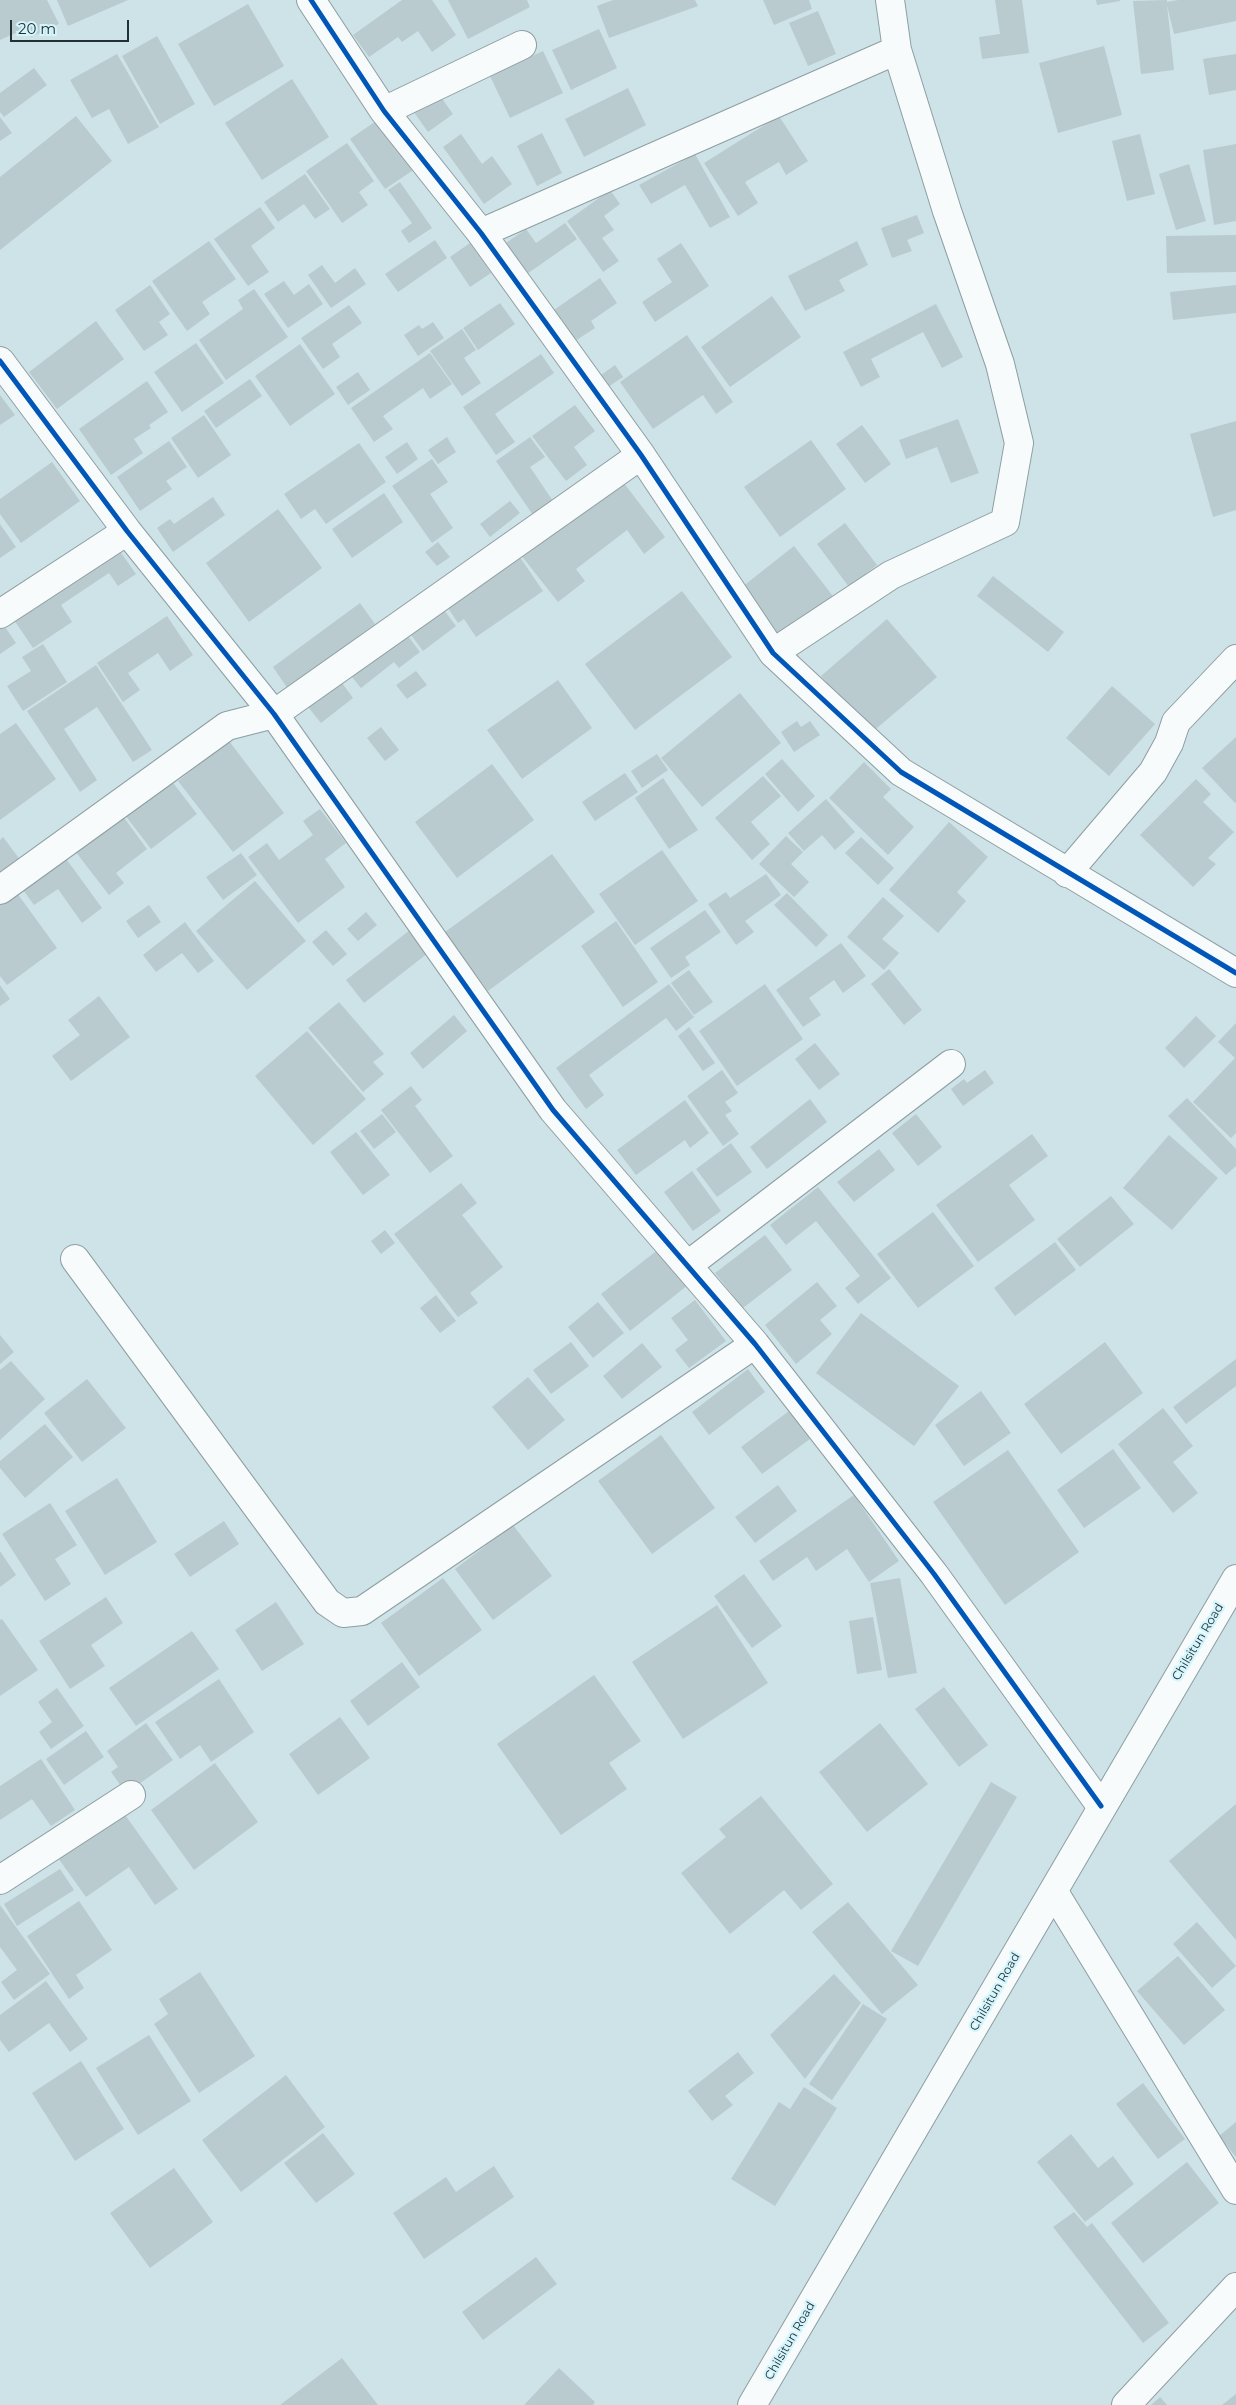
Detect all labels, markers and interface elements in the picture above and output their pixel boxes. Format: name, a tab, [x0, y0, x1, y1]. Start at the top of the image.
scale bar	[12, 10, 131, 42]
text: 20 m	[18, 19, 56, 38]
street label: Chilsitun Road	[1169, 1601, 1227, 1683]
street label: Chilsitun Road	[967, 1950, 1023, 2034]
street label: Chilsitun Road	[762, 2299, 818, 2383]

